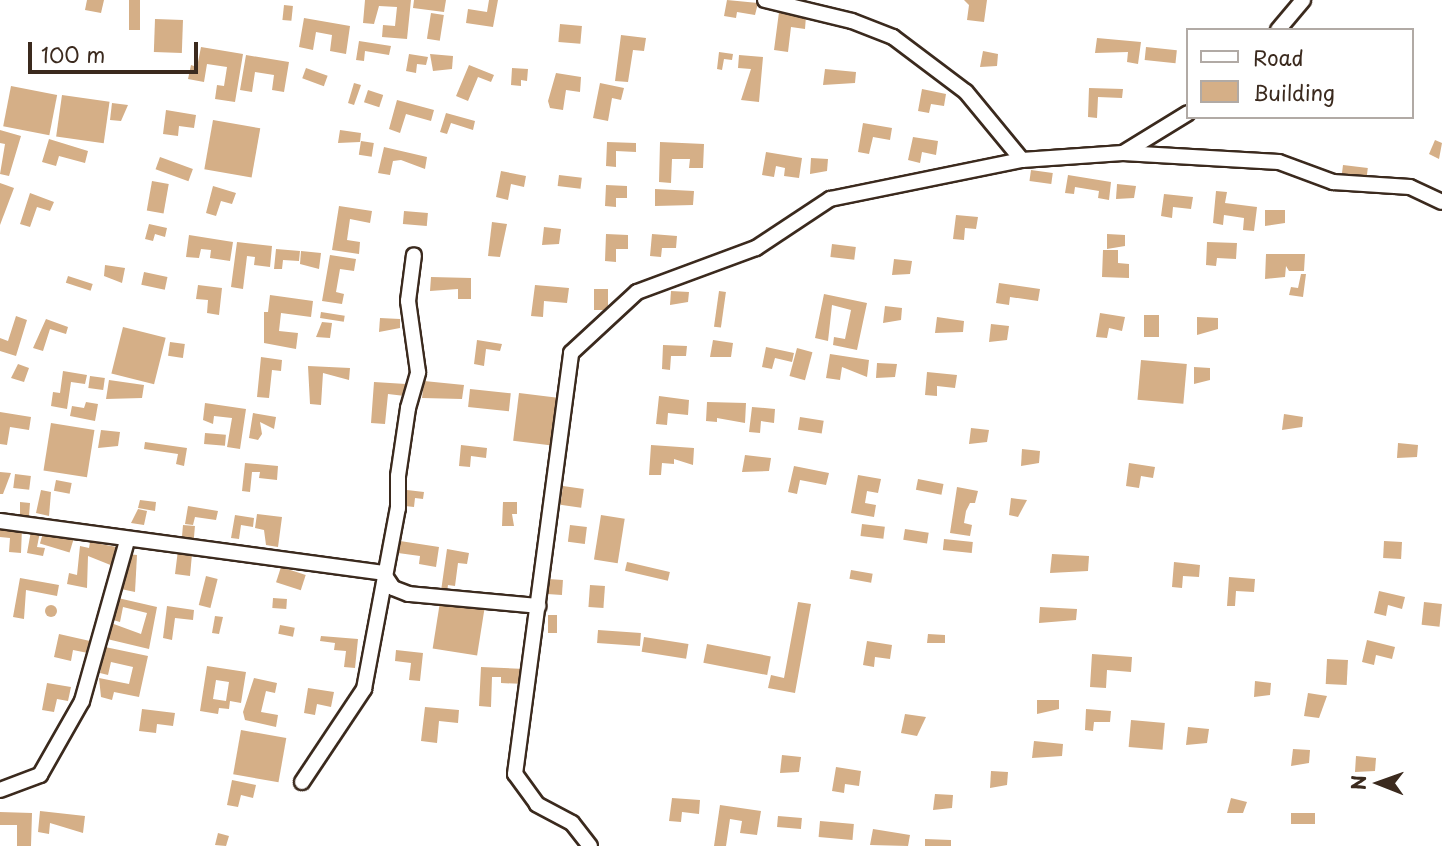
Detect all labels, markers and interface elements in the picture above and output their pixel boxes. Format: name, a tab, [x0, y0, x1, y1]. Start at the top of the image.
scale bar	[32, 28, 201, 72]
legend	[1186, 28, 1414, 119]
text: 100 m	[41, 38, 105, 70]
text: Road	[1253, 41, 1304, 73]
text: Building	[1253, 76, 1335, 108]
north arrow	[1344, 748, 1414, 818]
text: N	[1344, 775, 1372, 790]

